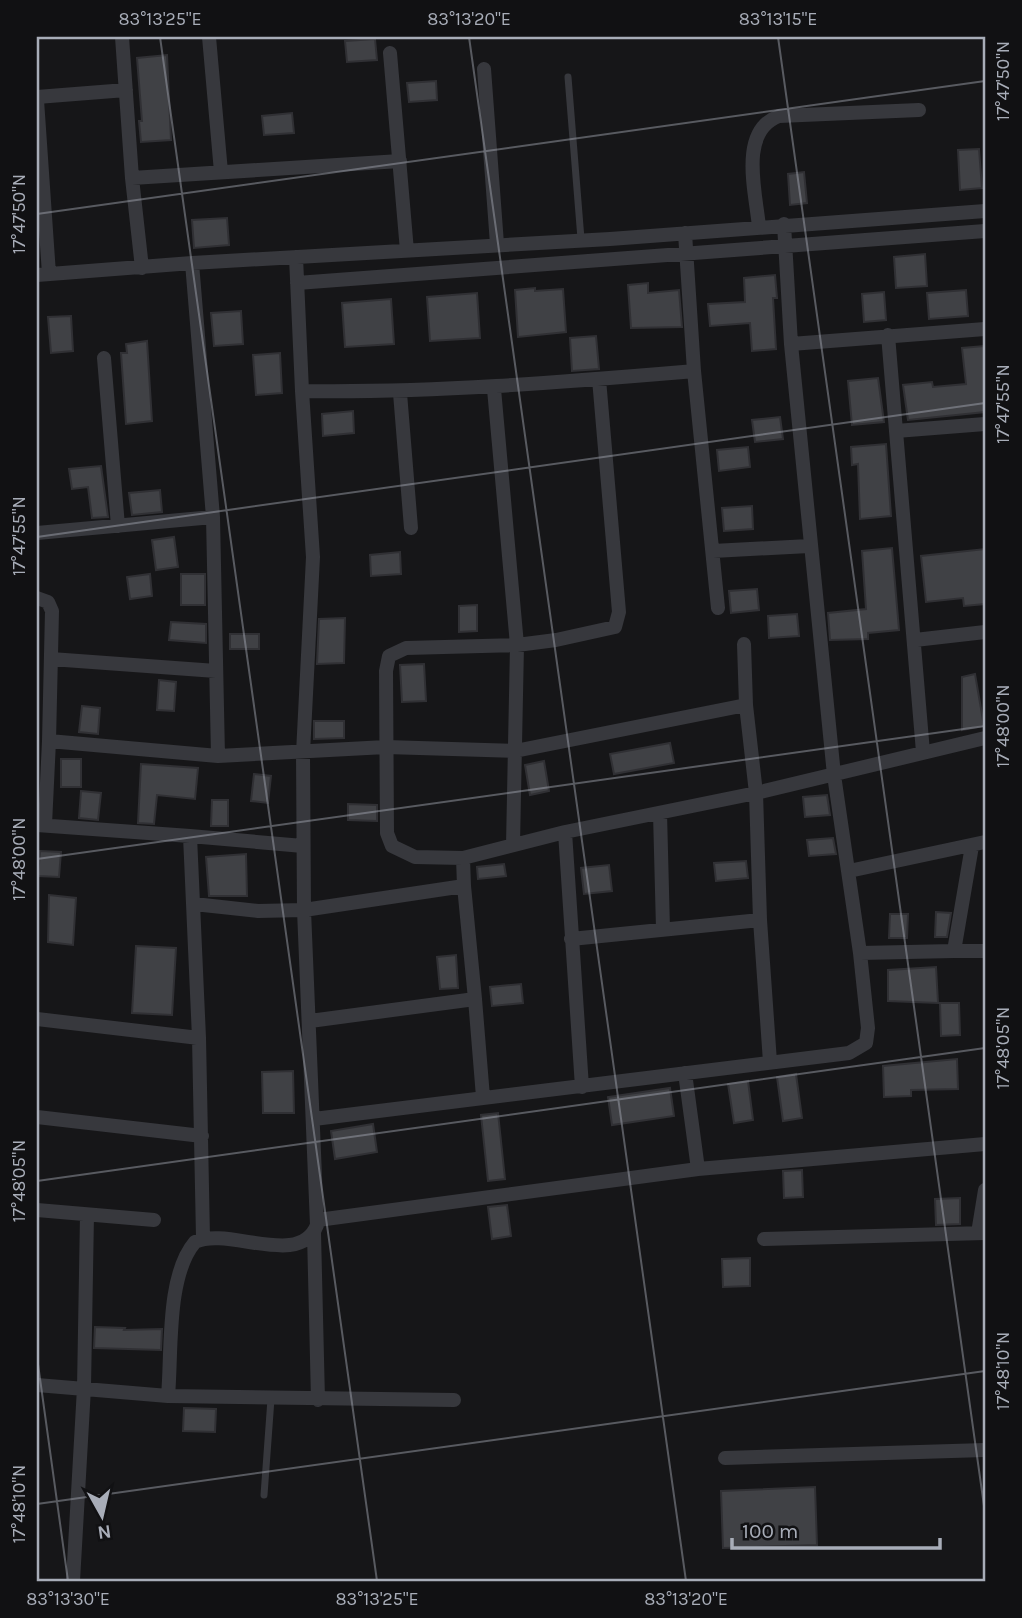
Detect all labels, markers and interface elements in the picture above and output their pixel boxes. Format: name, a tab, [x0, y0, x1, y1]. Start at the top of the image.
text: 83°13'25"E	[118, 8, 202, 30]
text: 83°13'20"E	[427, 8, 511, 30]
text: 83°13'15"E	[739, 8, 817, 30]
text: 17°47'50"N	[992, 41, 1014, 121]
text: 17°47'50"N	[8, 174, 30, 254]
text: 17°47'55"N	[992, 364, 1014, 444]
text: 17°47'55"N	[8, 496, 30, 576]
text: 17°48'00"N	[992, 684, 1014, 768]
text: 17°48'00"N	[8, 817, 30, 901]
text: 17°48'05"N	[992, 1007, 1014, 1089]
text: 17°48'05"N	[8, 1140, 30, 1222]
text: 17°48'10"N	[992, 1332, 1014, 1410]
text: 17°48'10"N	[8, 1465, 30, 1543]
north arrow	[66, 1482, 136, 1552]
scale bar	[732, 1506, 940, 1550]
text: 100 m	[742, 1519, 799, 1543]
text: N	[96, 1520, 113, 1544]
text: 83°13'30"E	[26, 1588, 110, 1610]
text: 83°13'25"E	[335, 1588, 419, 1610]
text: 83°13'20"E	[644, 1588, 728, 1610]

